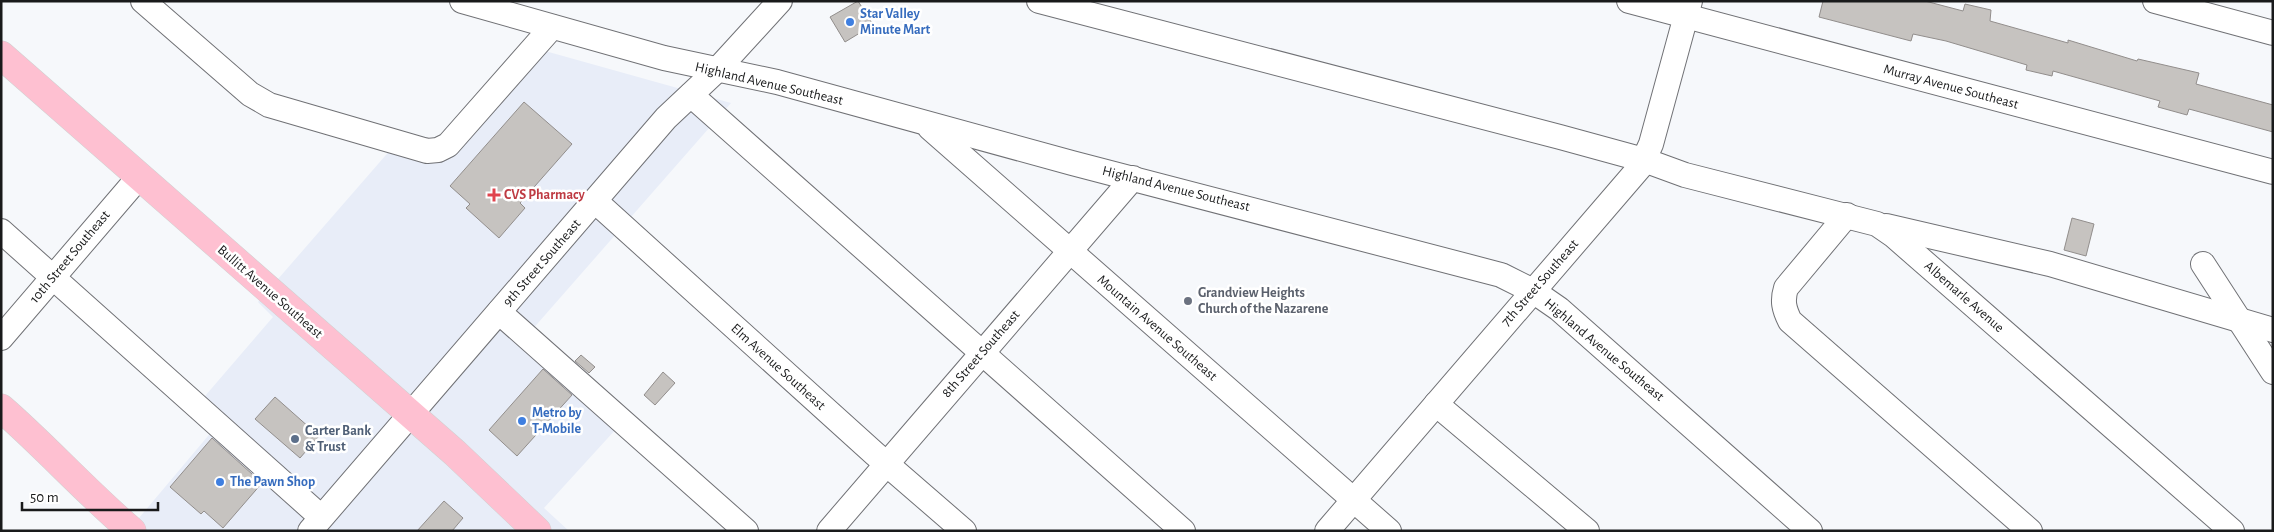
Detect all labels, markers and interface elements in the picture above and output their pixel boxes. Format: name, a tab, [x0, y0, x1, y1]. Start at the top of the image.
place label: Star Valley Minute Mart	[860, 7, 930, 37]
marker: Star Valley Minute Mart	[844, 16, 856, 28]
street label: Highland Avenue Southeast	[694, 60, 845, 108]
street label: Murray Avenue Southeast	[1882, 62, 2020, 112]
street label: Highland Avenue Southeast	[1101, 164, 1252, 214]
place label: CVS Pharmacy	[504, 188, 586, 202]
marker: CVS Pharmacy	[488, 189, 500, 201]
street label: 10th Street Southeast	[27, 208, 113, 306]
street label: 9th Street Southeast	[500, 216, 584, 309]
street label: 7th Street Southeast	[1499, 237, 1582, 329]
street label: Bullitt Avenue Southeast	[215, 243, 326, 342]
street label: Albemarle Avenue	[1922, 259, 2006, 335]
street label: Mountain Avenue Southeast	[1094, 272, 1220, 384]
place label: Grandview Heights Church of the Nazarene	[1198, 286, 1329, 316]
marker: Grandview Heights Church of the Nazarene	[1182, 295, 1194, 307]
street label: Highland Avenue Southeast	[1542, 296, 1667, 404]
street label: 8th Street Southeast	[939, 307, 1023, 400]
street label: Elm Avenue Southeast	[728, 321, 828, 413]
place label: Metro by T-Mobile	[532, 406, 582, 436]
marker: Metro by T-Mobile	[516, 415, 528, 427]
place label: Carter Bank & Trust	[305, 424, 371, 454]
marker: Carter Bank & Trust	[289, 433, 301, 445]
place label: The Pawn Shop	[230, 475, 315, 489]
marker: The Pawn Shop	[214, 476, 226, 488]
scale bar	[22, 480, 159, 512]
text: 50 m	[30, 490, 59, 505]

